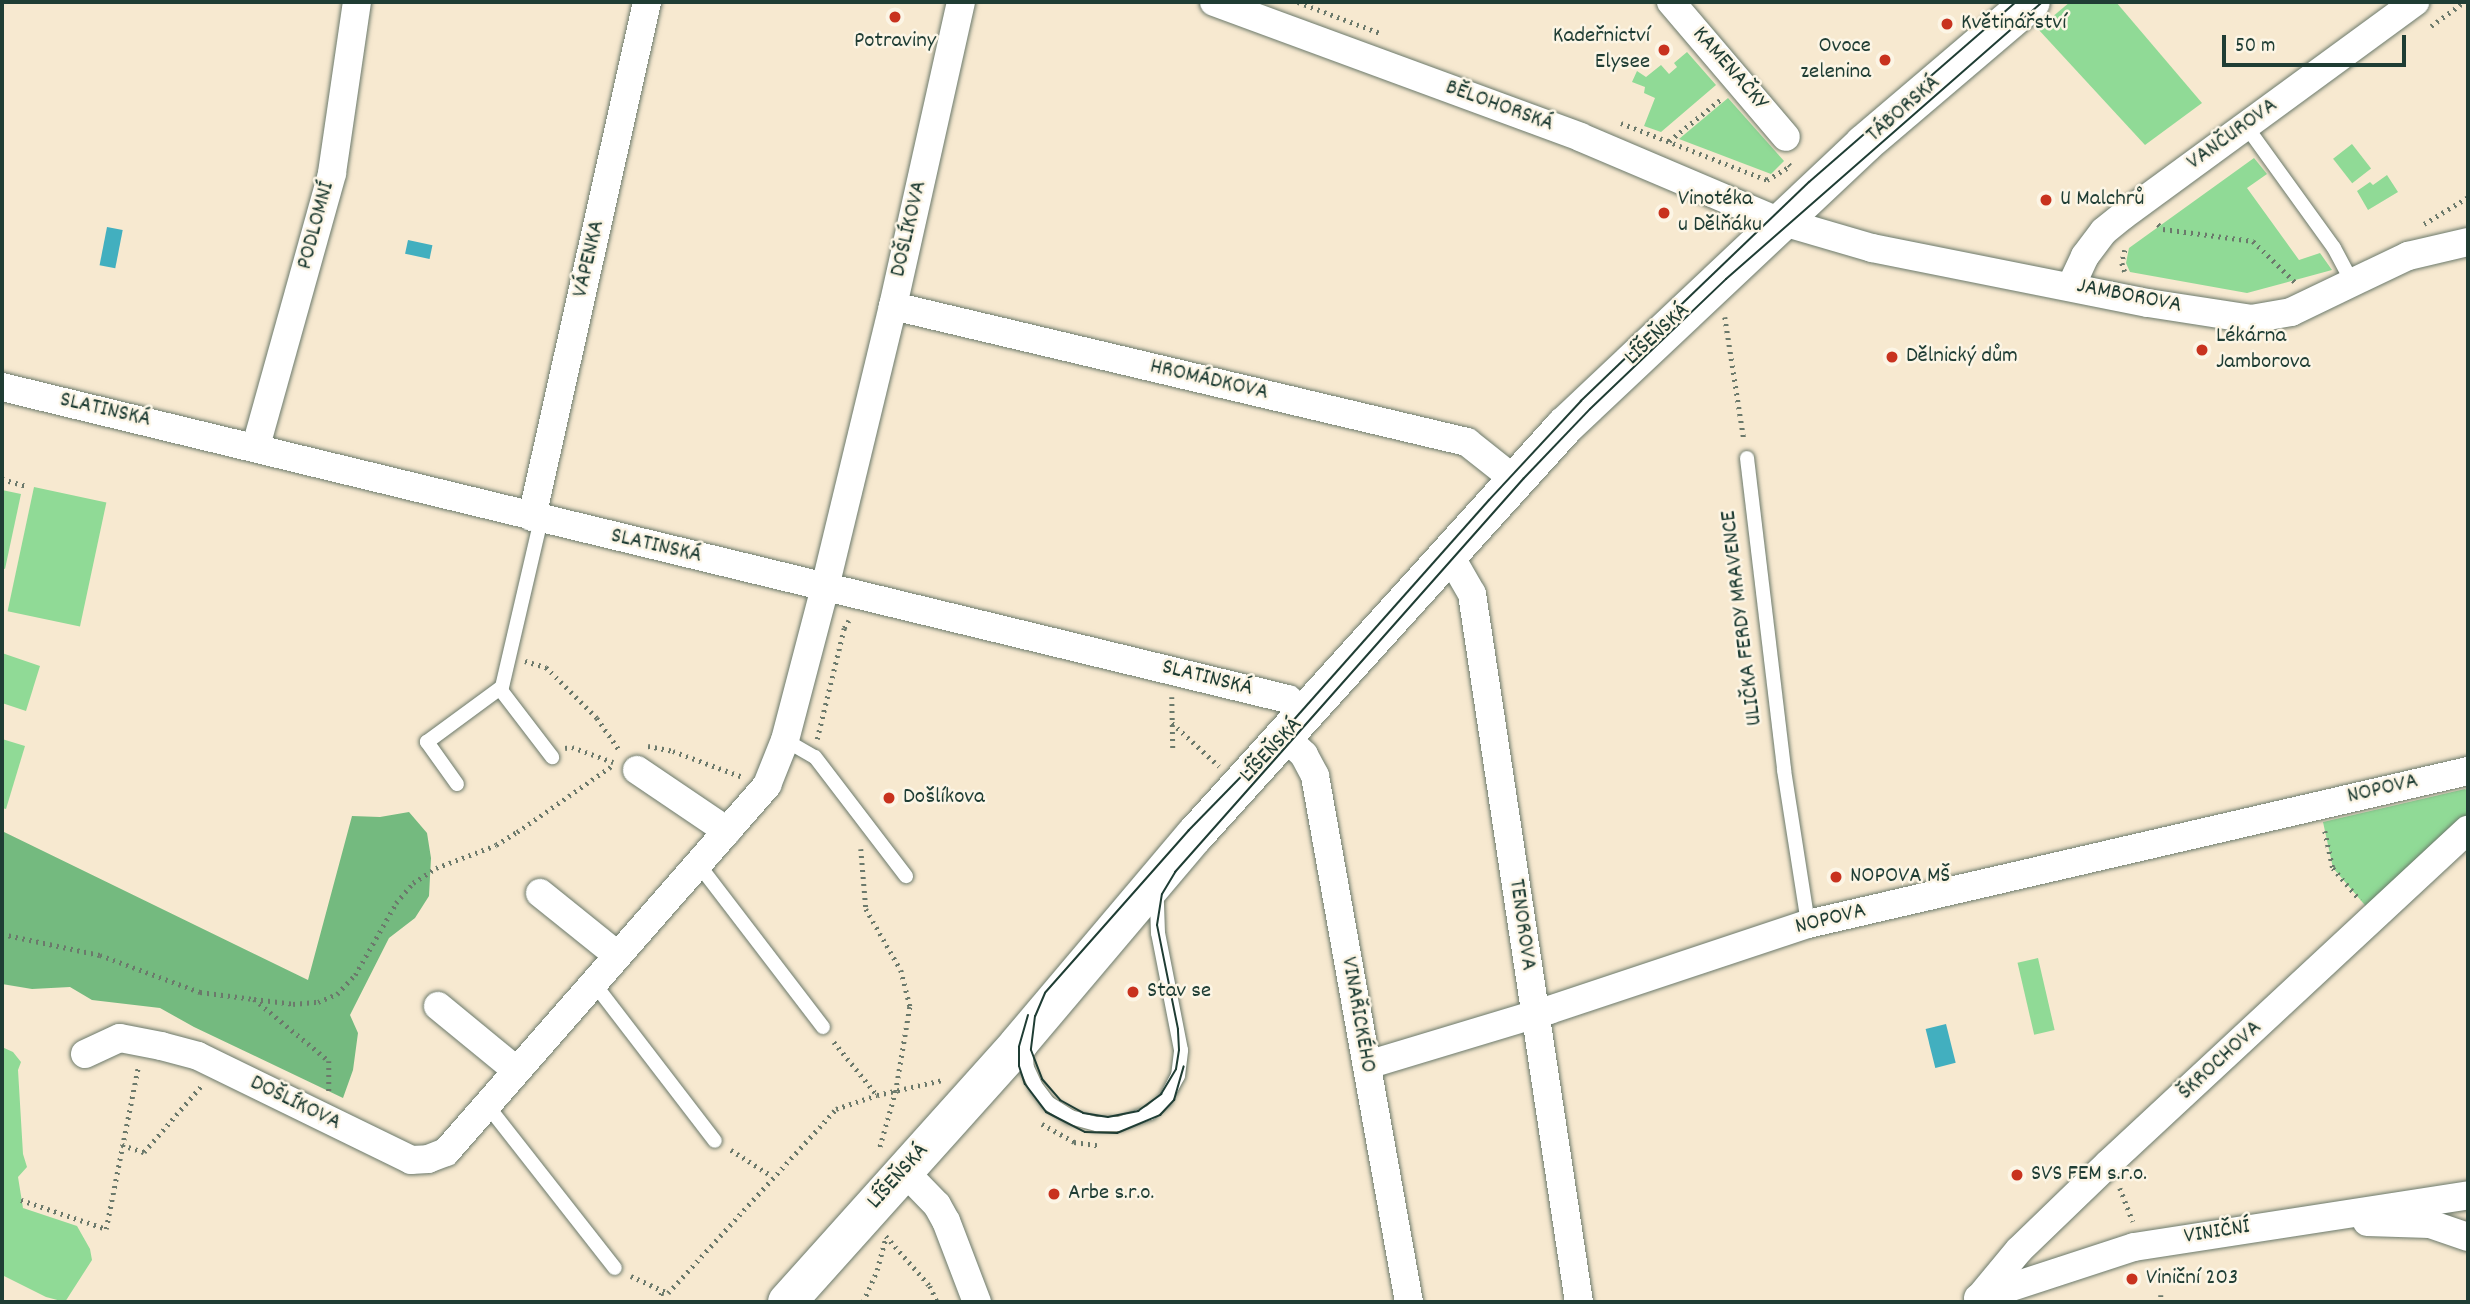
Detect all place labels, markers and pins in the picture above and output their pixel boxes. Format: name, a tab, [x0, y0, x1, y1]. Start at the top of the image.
marker: Potraviny	[887, 9, 903, 25]
place label: Květinářství	[1961, 10, 2066, 38]
marker: Květinářství	[1939, 16, 1955, 32]
place label: Kadeřnictví Elysee	[1553, 23, 1650, 77]
place label: Potraviny	[854, 28, 936, 56]
place label: Ovoce zelenina	[1800, 33, 1871, 87]
marker: Kadeřnictví Elysee	[1656, 42, 1672, 58]
marker: Ovoce zelenina	[1877, 52, 1893, 68]
place label: Vinotéka u Dělňáku	[1678, 186, 1762, 240]
place label: U Malchrů	[2060, 186, 2144, 214]
marker: U Malchrů	[2038, 192, 2054, 208]
marker: Vinotéka u Dělňáku	[1656, 205, 1672, 221]
place label: Lékárna Jamborova	[2216, 323, 2310, 377]
marker: Lékárna Jamborova	[2194, 342, 2210, 358]
place label: Dělnický dům	[1906, 343, 2018, 371]
marker: Dělnický dům	[1884, 349, 1900, 365]
place label: Došlíkova	[903, 784, 985, 812]
marker: Došlíkova	[881, 790, 897, 806]
place label: NOPOVA MŠ	[1850, 863, 1950, 891]
marker: NOPOVA MŠ	[1828, 869, 1844, 885]
place label: Stav se	[1147, 978, 1211, 1006]
marker: Stav se	[1125, 984, 1141, 1000]
place label: SVS FEM s.r.o.	[2031, 1161, 2147, 1189]
marker: SVS FEM s.r.o.	[2009, 1167, 2025, 1183]
place label: Arbe s.r.o.	[1068, 1180, 1154, 1208]
marker: Arbe s.r.o.	[1046, 1186, 1062, 1202]
place label: Viniční 203	[2146, 1265, 2238, 1293]
marker: Viniční 203	[2124, 1271, 2140, 1287]

